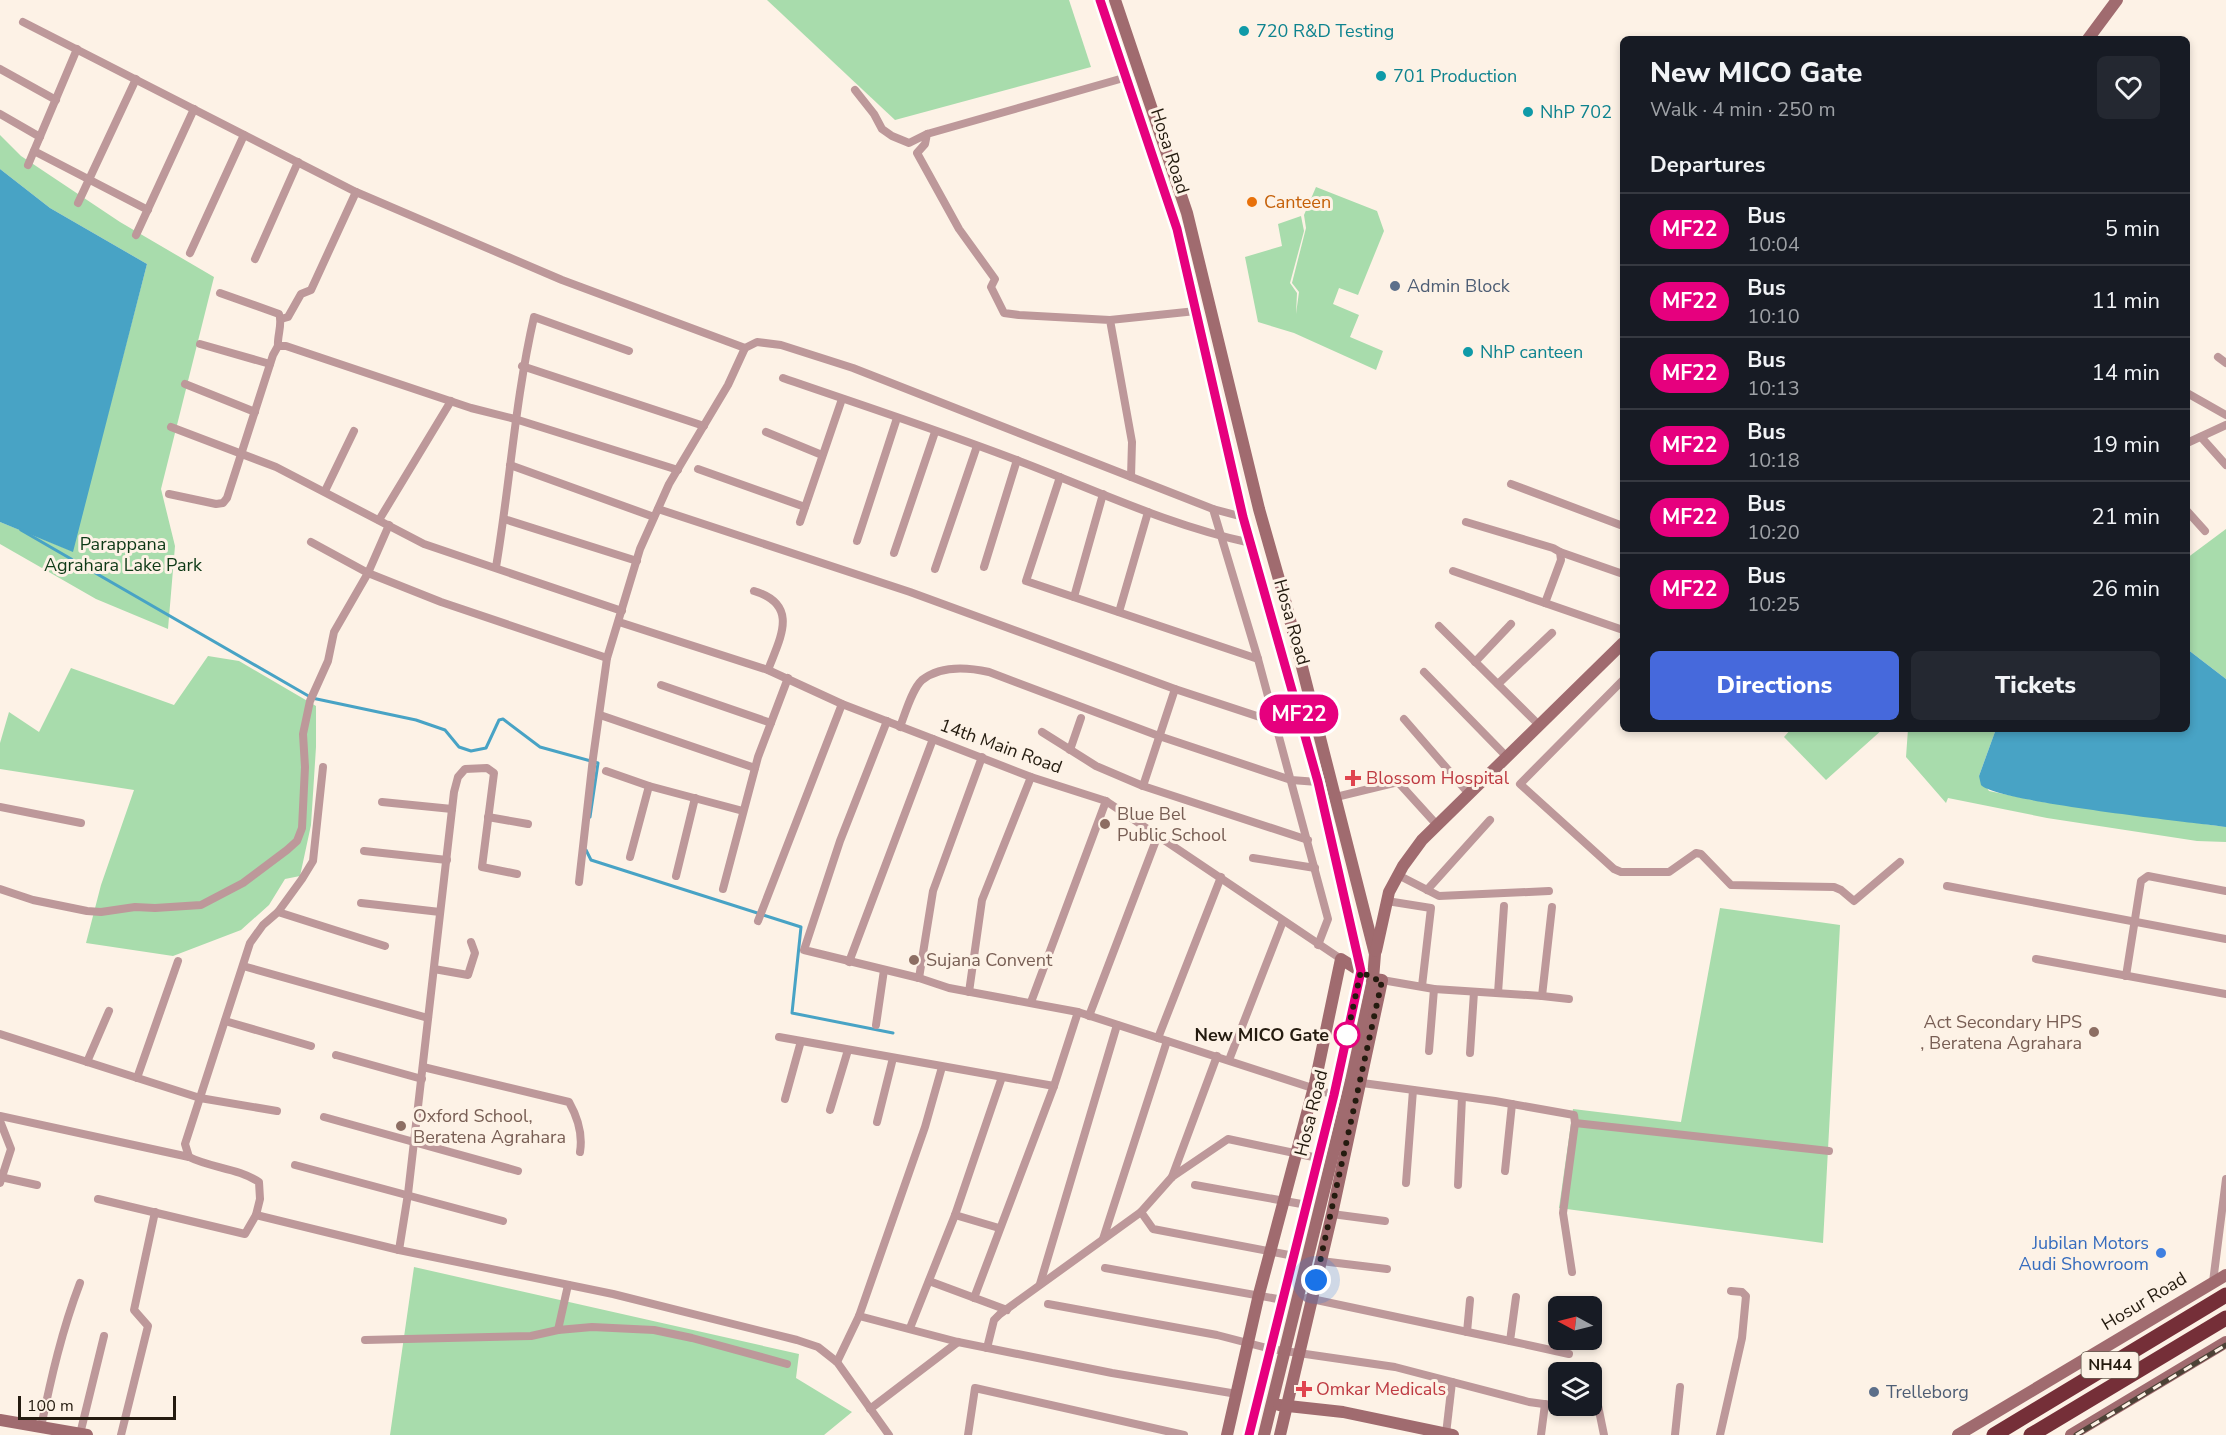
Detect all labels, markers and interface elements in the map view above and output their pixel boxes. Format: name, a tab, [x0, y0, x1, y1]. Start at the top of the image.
place label: 720 R&D Testing	[1256, 19, 1394, 43]
marker: 720 R&D Testing	[1237, 24, 1251, 38]
text: New MICO Gate	[1650, 54, 1862, 92]
button: heart	[2097, 56, 2160, 119]
place label: 701 Production	[1393, 64, 1517, 88]
marker: 701 Production	[1374, 69, 1388, 83]
text: Walk · 4 min · 250 m	[1650, 96, 1836, 123]
place label: NhP 702	[1540, 100, 1612, 124]
street label: Hosa Road	[1145, 105, 1195, 197]
marker: NhP 702	[1521, 105, 1535, 119]
text: Departures	[1650, 150, 1765, 180]
place label: Canteen	[1264, 190, 1331, 214]
marker: Canteen	[1245, 195, 1259, 209]
text: Bus	[1747, 201, 1786, 231]
text: 5 min	[2105, 214, 2160, 244]
text: MF22	[1662, 215, 1717, 243]
text: 10:04	[1747, 231, 1800, 258]
text: Bus	[1747, 273, 1786, 303]
place label: Admin Block	[1407, 274, 1511, 298]
marker: Admin Block	[1388, 279, 1402, 293]
text: 11 min	[2092, 286, 2160, 316]
text: MF22	[1662, 287, 1717, 315]
text: 10:10	[1747, 303, 1800, 330]
place label: NhP canteen	[1480, 340, 1583, 364]
marker: NhP canteen	[1461, 345, 1475, 359]
text: Bus	[1747, 345, 1786, 375]
text: 14 min	[2092, 358, 2160, 388]
text: MF22	[1662, 359, 1717, 387]
text: 10:13	[1747, 375, 1800, 402]
text: Bus	[1747, 417, 1786, 447]
text: 19 min	[2092, 430, 2160, 460]
text: MF22	[1662, 431, 1717, 459]
text: 10:18	[1747, 447, 1800, 474]
text: Bus	[1747, 489, 1786, 519]
text: 21 min	[2092, 502, 2160, 532]
text: MF22	[1662, 503, 1717, 531]
text: 10:20	[1747, 519, 1800, 546]
park label: Parappana Agrahara Lake Park	[44, 532, 203, 577]
text: Bus	[1747, 561, 1786, 591]
text: 26 min	[2092, 574, 2160, 604]
text: MF22	[1662, 575, 1717, 603]
street label: Hosa Road	[1268, 576, 1316, 668]
text: 10:25	[1747, 591, 1800, 618]
button: Directions	[1650, 651, 1899, 720]
button: Tickets	[1911, 651, 2160, 720]
line badge: MF22	[1257, 694, 1341, 734]
text: MF22	[1271, 700, 1327, 728]
street label: 14th Main Road	[936, 713, 1066, 779]
place label: Blossom Hospital	[1366, 766, 1510, 790]
marker: Blossom Hospital	[1344, 769, 1362, 787]
place label: Blue Bel Public School	[1117, 802, 1227, 847]
marker: Blue Bel Public School	[1098, 817, 1112, 831]
place label: Sujana Convent	[926, 948, 1053, 972]
marker: Sujana Convent	[907, 953, 921, 967]
place label: Act Secondary HPS , Beratena Agrahara	[1920, 1010, 2082, 1055]
marker: New MICO Gate	[1334, 1022, 1360, 1048]
place label: New MICO Gate	[1195, 1023, 1329, 1047]
marker: Act Secondary HPS , Beratena Agrahara	[2087, 1025, 2101, 1039]
street label: Hosa Road	[1289, 1067, 1333, 1159]
place label: Oxford School, Beratena Agrahara	[413, 1104, 566, 1149]
marker: Oxford School, Beratena Agrahara	[394, 1119, 408, 1133]
place label: Jubilan Motors Audi Showroom	[2018, 1231, 2149, 1276]
marker: Jubilan Motors Audi Showroom	[2154, 1246, 2168, 1260]
your location	[1301, 1265, 1331, 1295]
street label: Hosur Road	[2097, 1266, 2191, 1336]
north arrow	[1548, 1296, 1602, 1350]
map controls	[1548, 1296, 1602, 1416]
road number: NH44	[2082, 1352, 2138, 1378]
button: layers	[1548, 1362, 1602, 1416]
place label: Omkar Medicals	[1316, 1377, 1446, 1401]
place label: Trelleborg	[1886, 1380, 1969, 1404]
marker: Omkar Medicals	[1297, 1382, 1311, 1396]
marker: Trelleborg	[1867, 1385, 1881, 1399]
scale bar	[18, 1393, 176, 1420]
text: 100 m	[27, 1395, 74, 1417]

